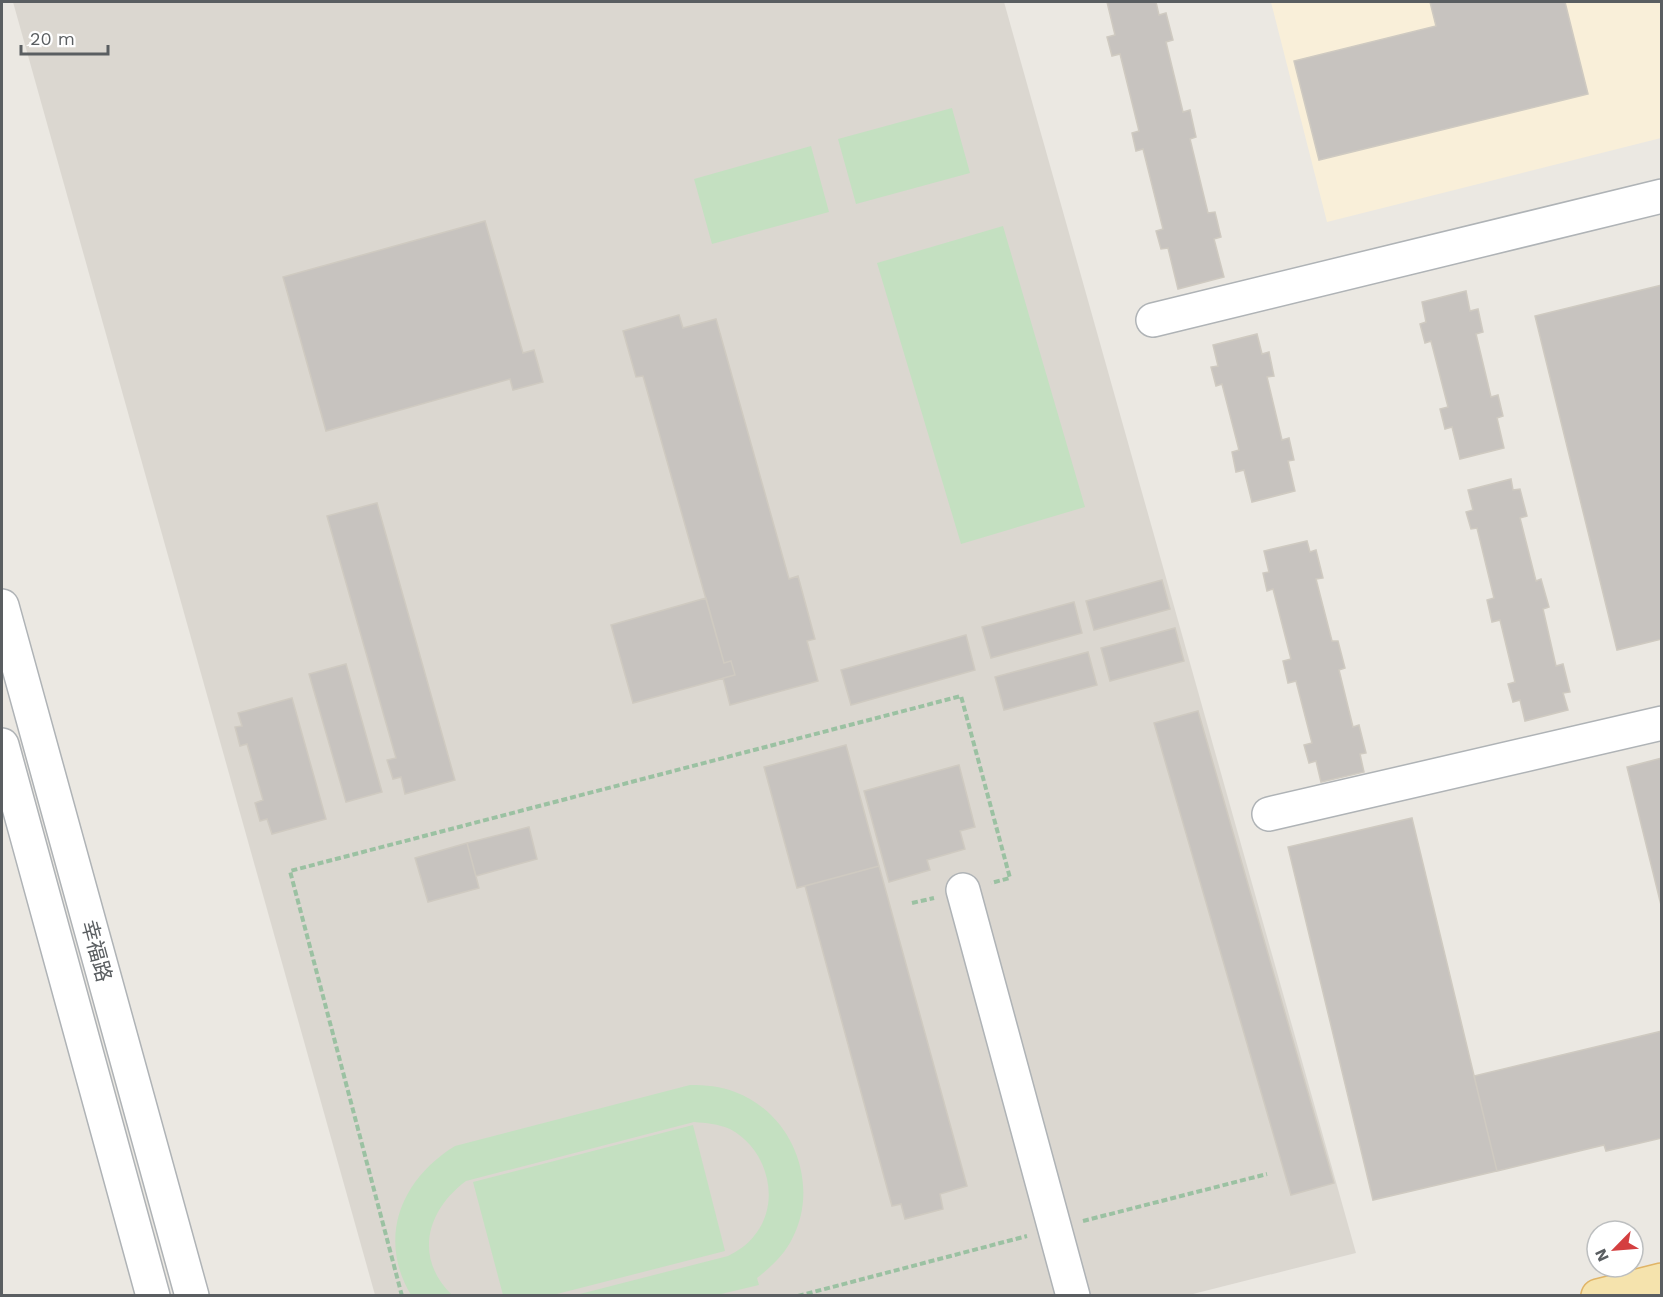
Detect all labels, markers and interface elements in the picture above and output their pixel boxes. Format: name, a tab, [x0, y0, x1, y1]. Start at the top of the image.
scale bar	[21, 18, 108, 56]
text: 20 m	[30, 28, 75, 49]
street label: 幸福路	[77, 917, 117, 985]
north arrow	[1585, 1219, 1645, 1279]
text: N	[1591, 1246, 1613, 1265]

